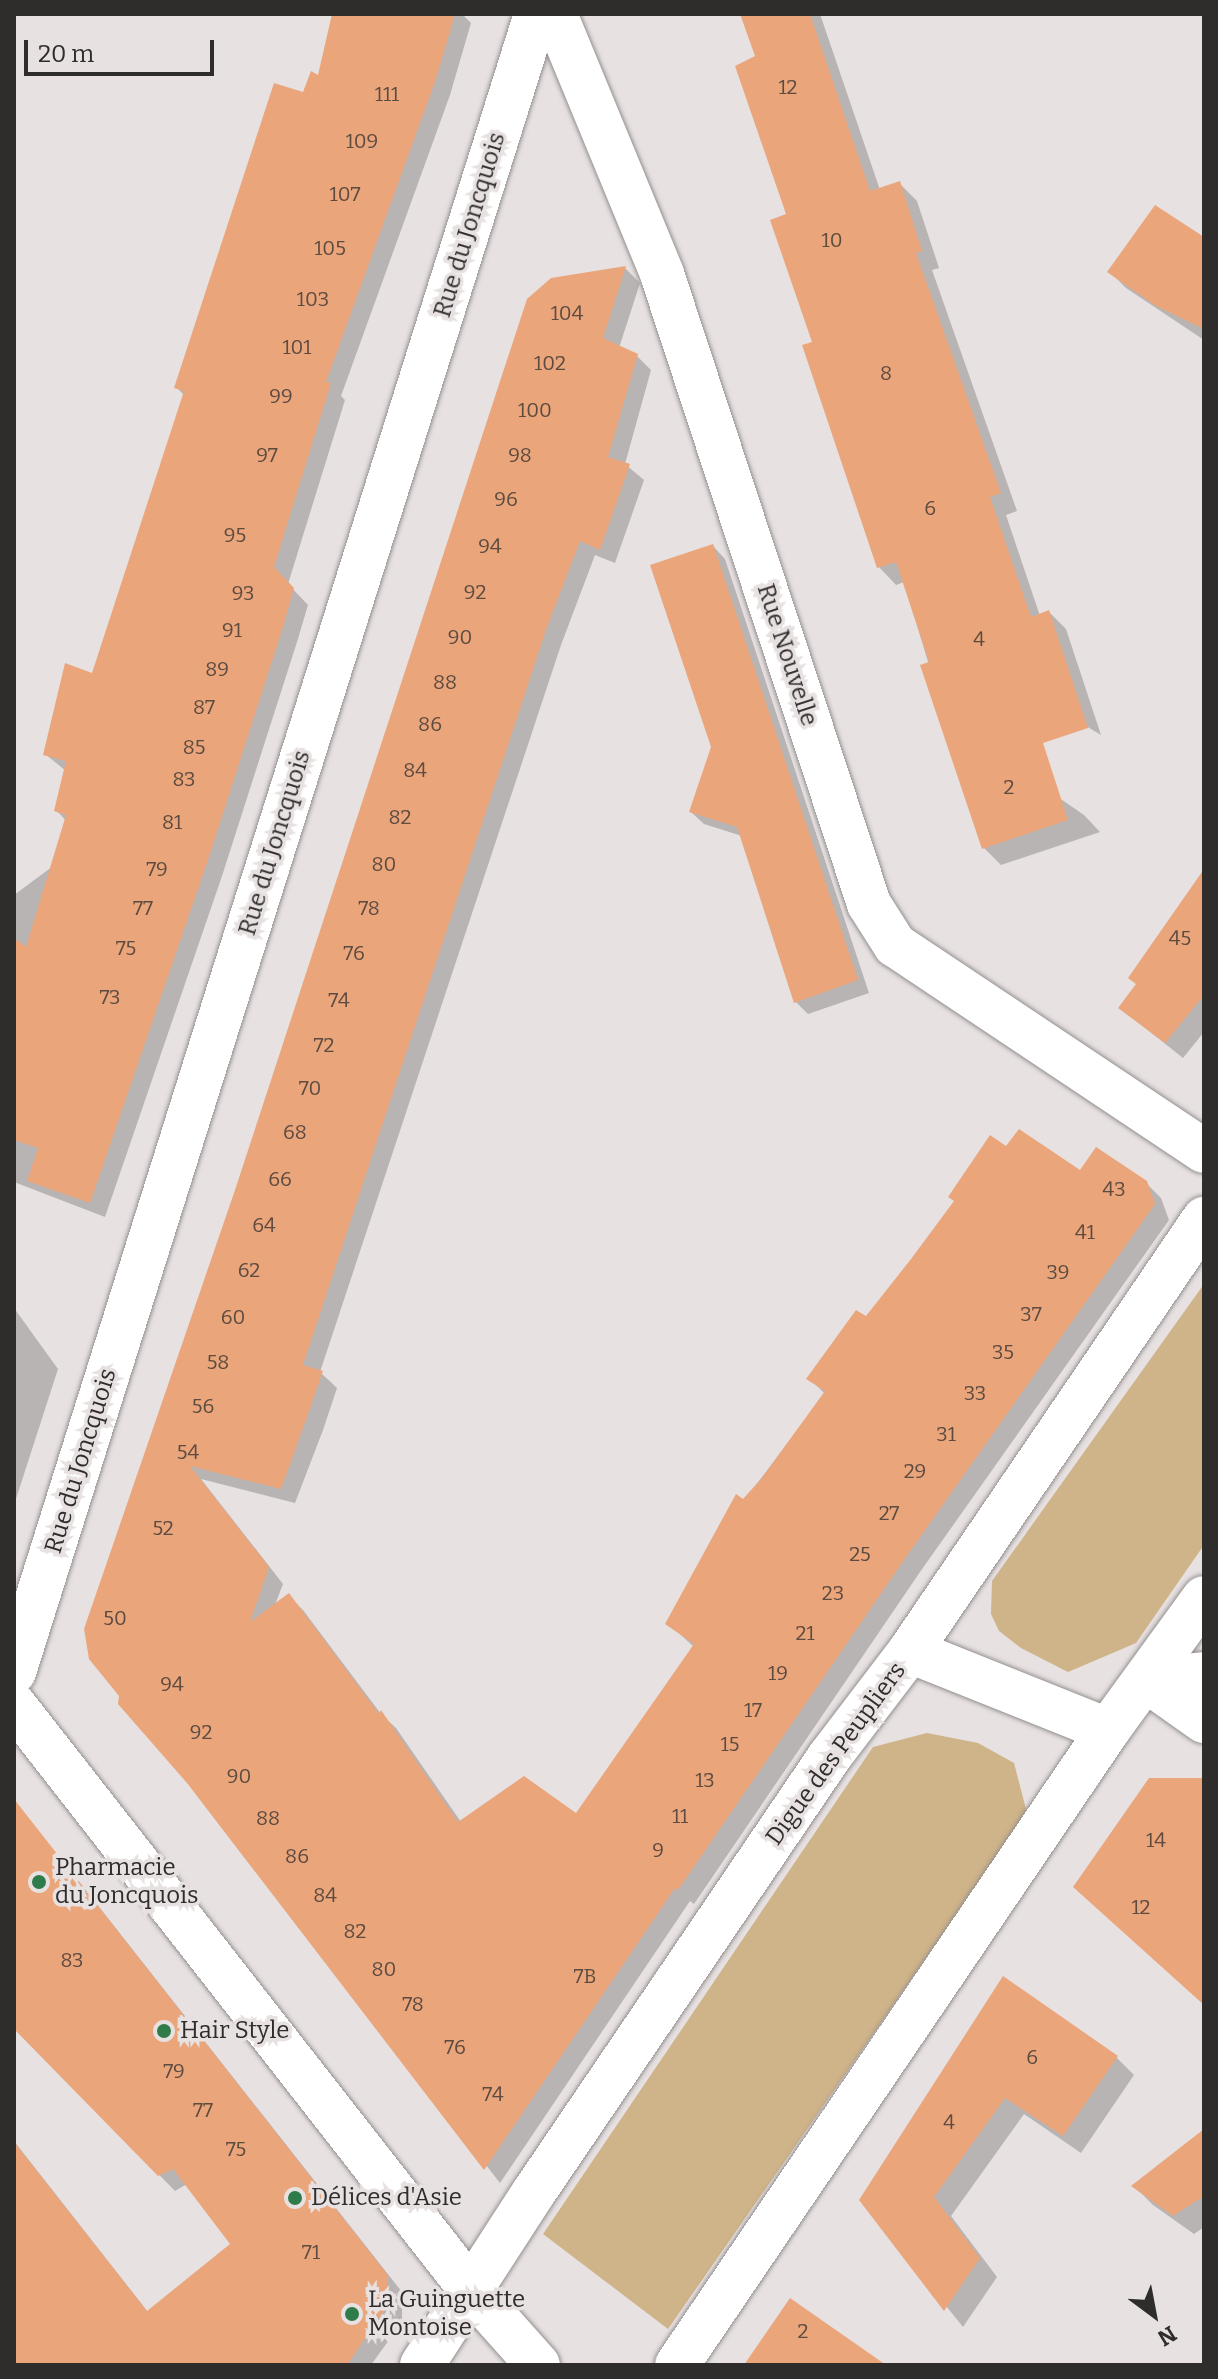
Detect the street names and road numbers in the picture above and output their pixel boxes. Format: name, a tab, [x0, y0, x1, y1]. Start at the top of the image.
street label: Rue du Joncquois	[428, 129, 512, 321]
street label: Rue Nouvelle	[751, 580, 823, 730]
street label: Rue du Joncquois	[233, 747, 317, 939]
street label: Rue du Joncquois	[39, 1365, 123, 1557]
street label: Digue des Peupliers	[760, 1657, 912, 1851]

